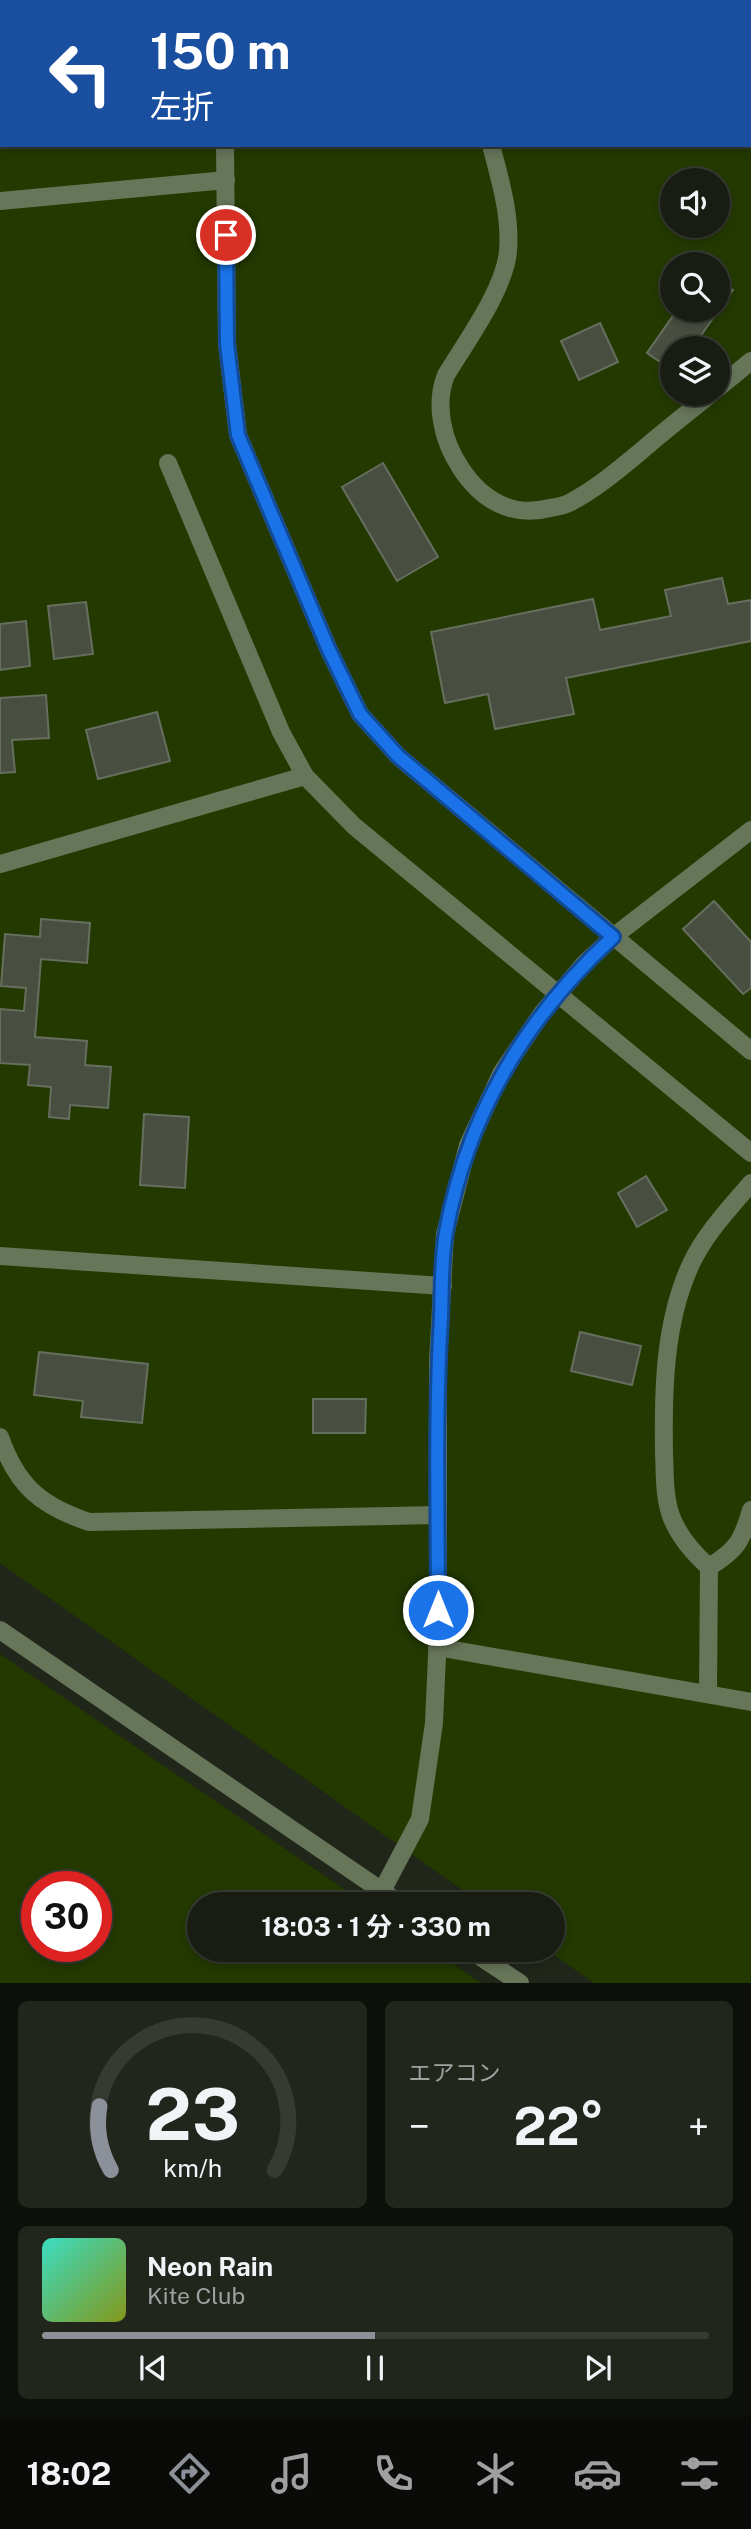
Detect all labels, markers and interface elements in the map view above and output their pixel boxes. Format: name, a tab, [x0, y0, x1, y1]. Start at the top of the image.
text: 150 m	[150, 22, 291, 80]
icon: left	[35, 28, 126, 119]
text: 左折	[150, 88, 214, 125]
map controls	[660, 168, 730, 406]
button: sound	[660, 168, 730, 238]
pin	[196, 205, 256, 265]
icon: arrive	[207, 216, 245, 254]
button: search	[660, 252, 730, 322]
button: layers	[660, 336, 730, 406]
position arrow	[401, 1573, 475, 1647]
speed limit sign: 30	[21, 1871, 112, 1962]
text: 18:03 · 1 分 · 330 m	[261, 1911, 491, 1942]
text: エアコン	[409, 2059, 501, 2086]
text: 23	[145, 2072, 240, 2157]
text: 22°	[513, 2096, 604, 2157]
text: −	[409, 2104, 430, 2149]
text: +	[688, 2104, 709, 2149]
text: km/h	[163, 2153, 222, 2183]
text: Neon Rain	[147, 2251, 273, 2282]
text: Kite Club	[147, 2282, 245, 2309]
icon: previous	[134, 2349, 172, 2387]
icon: pause	[356, 2349, 394, 2387]
icon: next	[579, 2349, 617, 2387]
icon: directions	[165, 2449, 214, 2498]
icon: music	[267, 2449, 316, 2498]
icon: phone	[369, 2449, 418, 2498]
icon: climate	[471, 2449, 520, 2498]
icon: car	[573, 2449, 622, 2498]
icon: filters	[675, 2449, 724, 2498]
text: 18:02	[27, 2455, 111, 2492]

